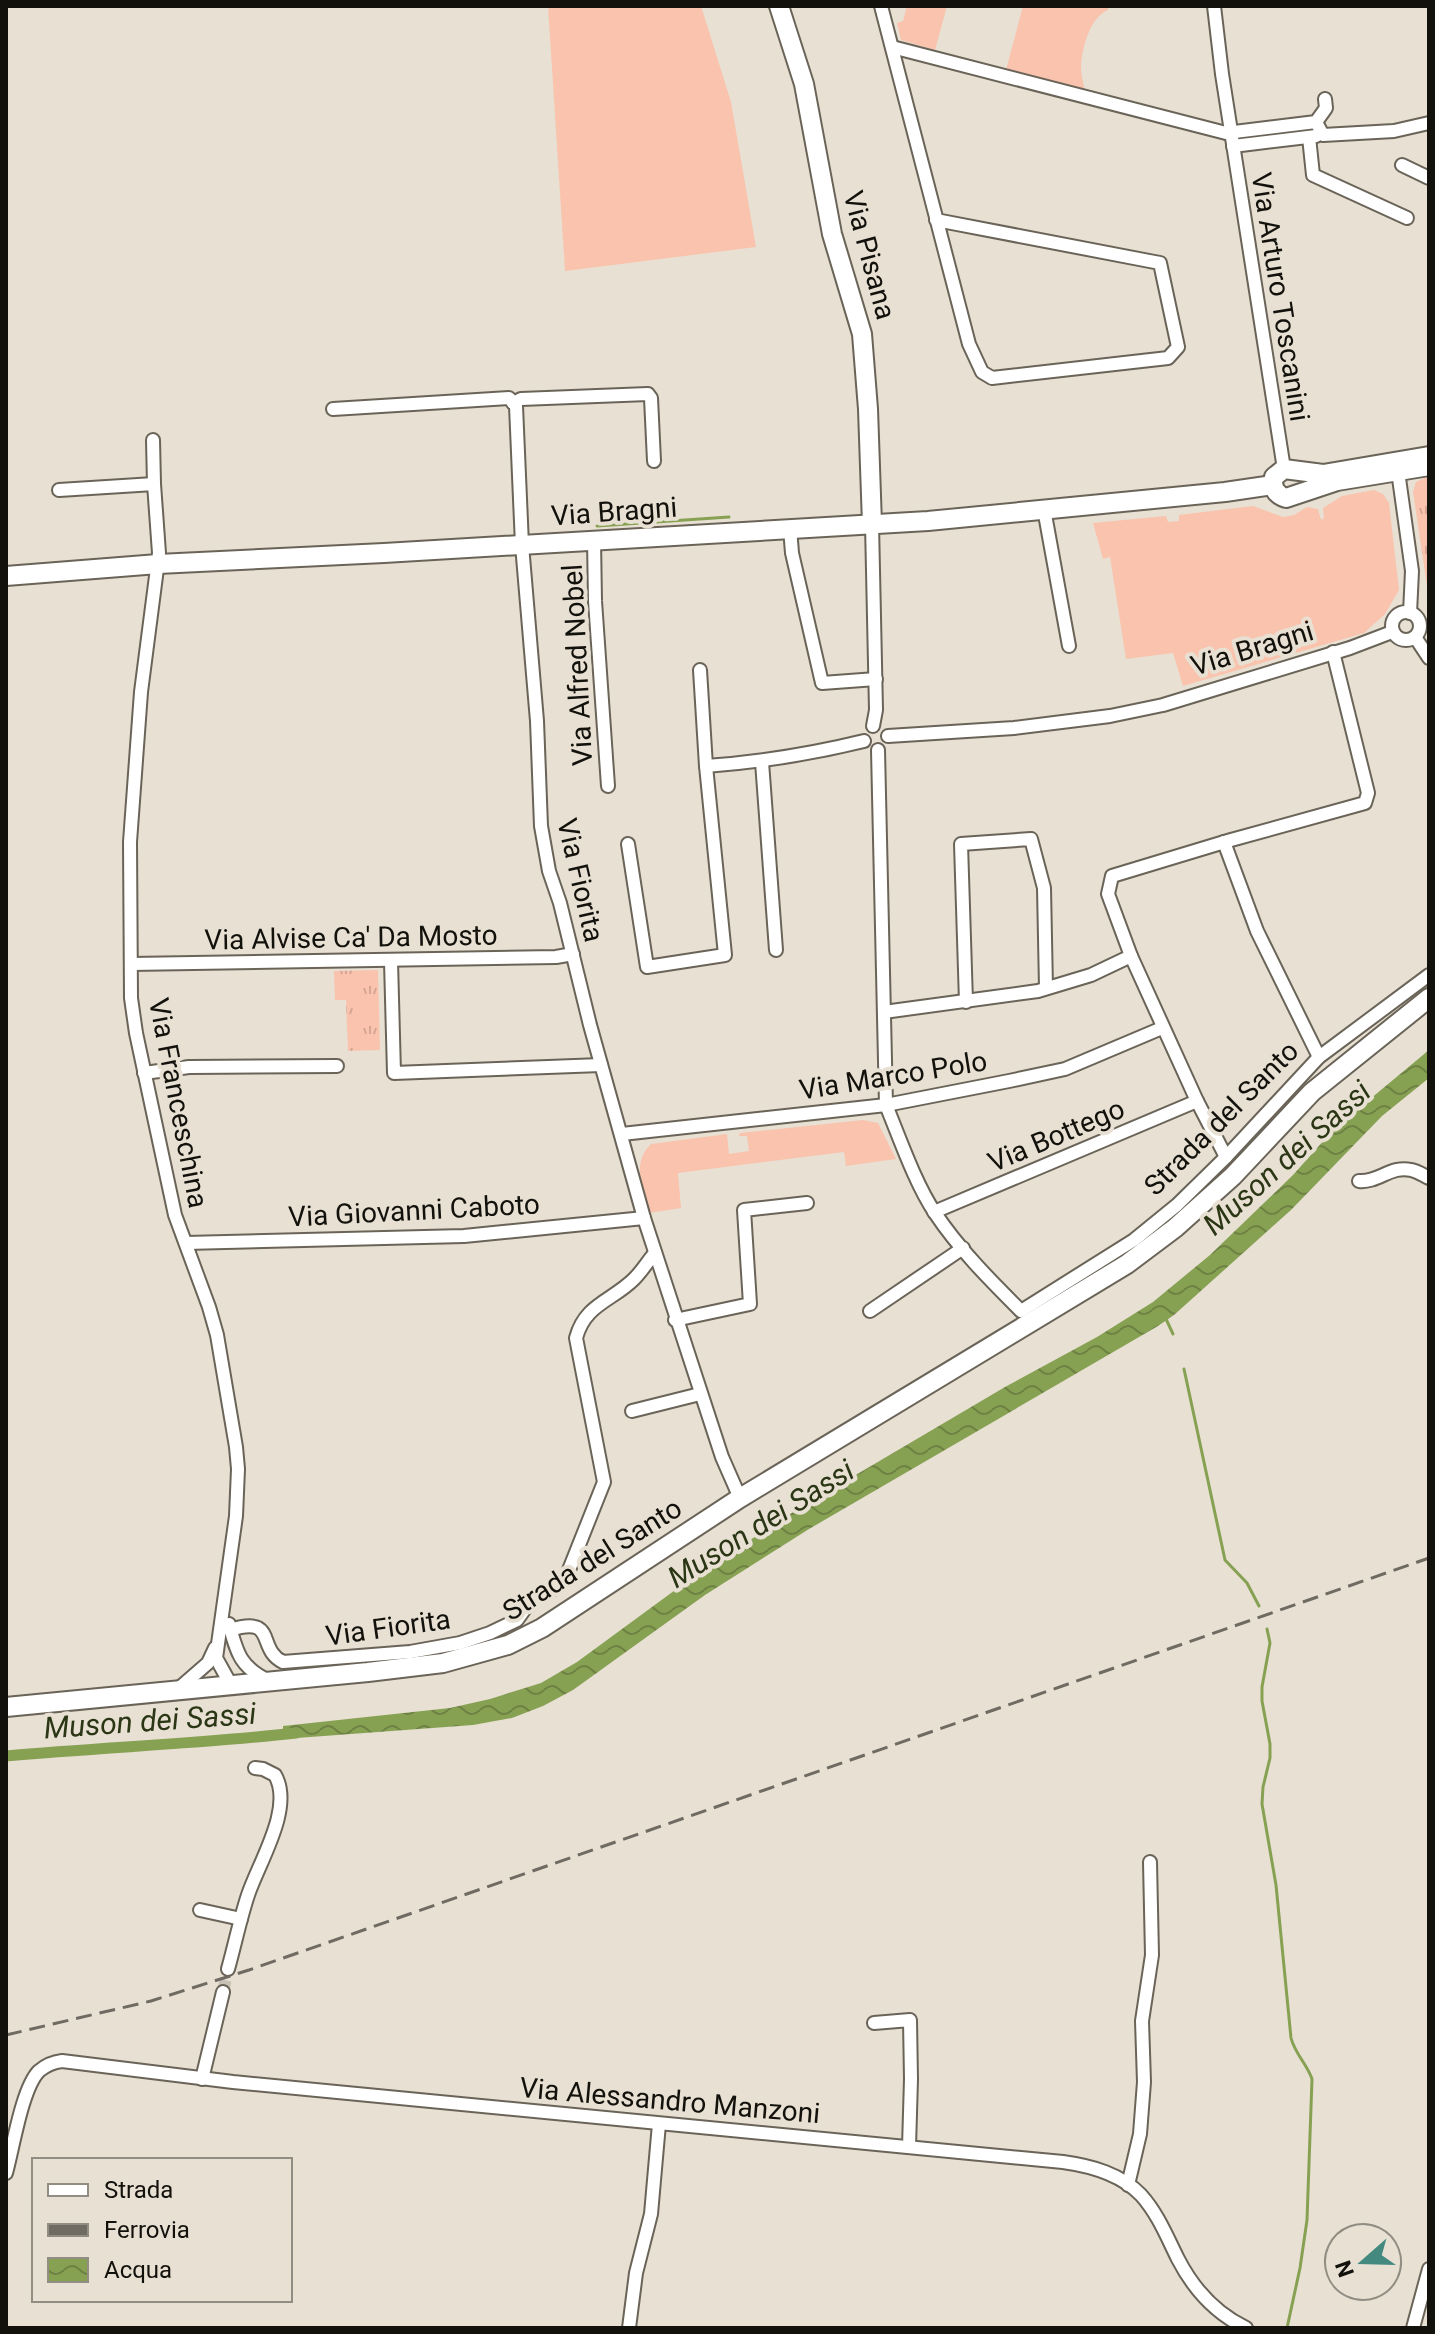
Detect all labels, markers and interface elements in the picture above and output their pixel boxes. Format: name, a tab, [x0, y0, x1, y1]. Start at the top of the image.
street label: Via Arturo Toscanini	[1245, 170, 1316, 424]
street label: Via Pisana	[837, 187, 902, 323]
street label: Via Bragni	[550, 491, 678, 532]
street label: Via Alfred Nobel	[556, 563, 599, 767]
street label: Via Bragni	[1187, 614, 1317, 683]
street label: Via Fiorita	[550, 815, 611, 945]
street label: Via Alvise Ca' Da Mosto	[204, 918, 498, 957]
street label: Via Franceschina	[142, 995, 215, 1211]
street label: Strada del Santo	[1137, 1034, 1305, 1202]
street label: Via Marco Polo	[797, 1044, 989, 1107]
water label: Muson dei Sassi	[1196, 1073, 1378, 1242]
street label: Via Bottego	[983, 1092, 1129, 1179]
street label: Via Giovanni Caboto	[287, 1187, 541, 1234]
water label: Muson dei Sassi	[661, 1452, 861, 1595]
street label: Strada del Santo	[497, 1491, 688, 1628]
street label: Via Fiorita	[324, 1602, 453, 1653]
water label: Muson dei Sassi	[43, 1696, 258, 1745]
street label: Via Alessandro Manzoni	[518, 2071, 821, 2130]
legend	[32, 2158, 292, 2302]
text: Strada	[104, 2176, 173, 2204]
text: Ferrovia	[104, 2216, 190, 2244]
north arrow	[1323, 2222, 1403, 2302]
text: Acqua	[104, 2256, 172, 2284]
text: N	[1330, 2257, 1359, 2280]

